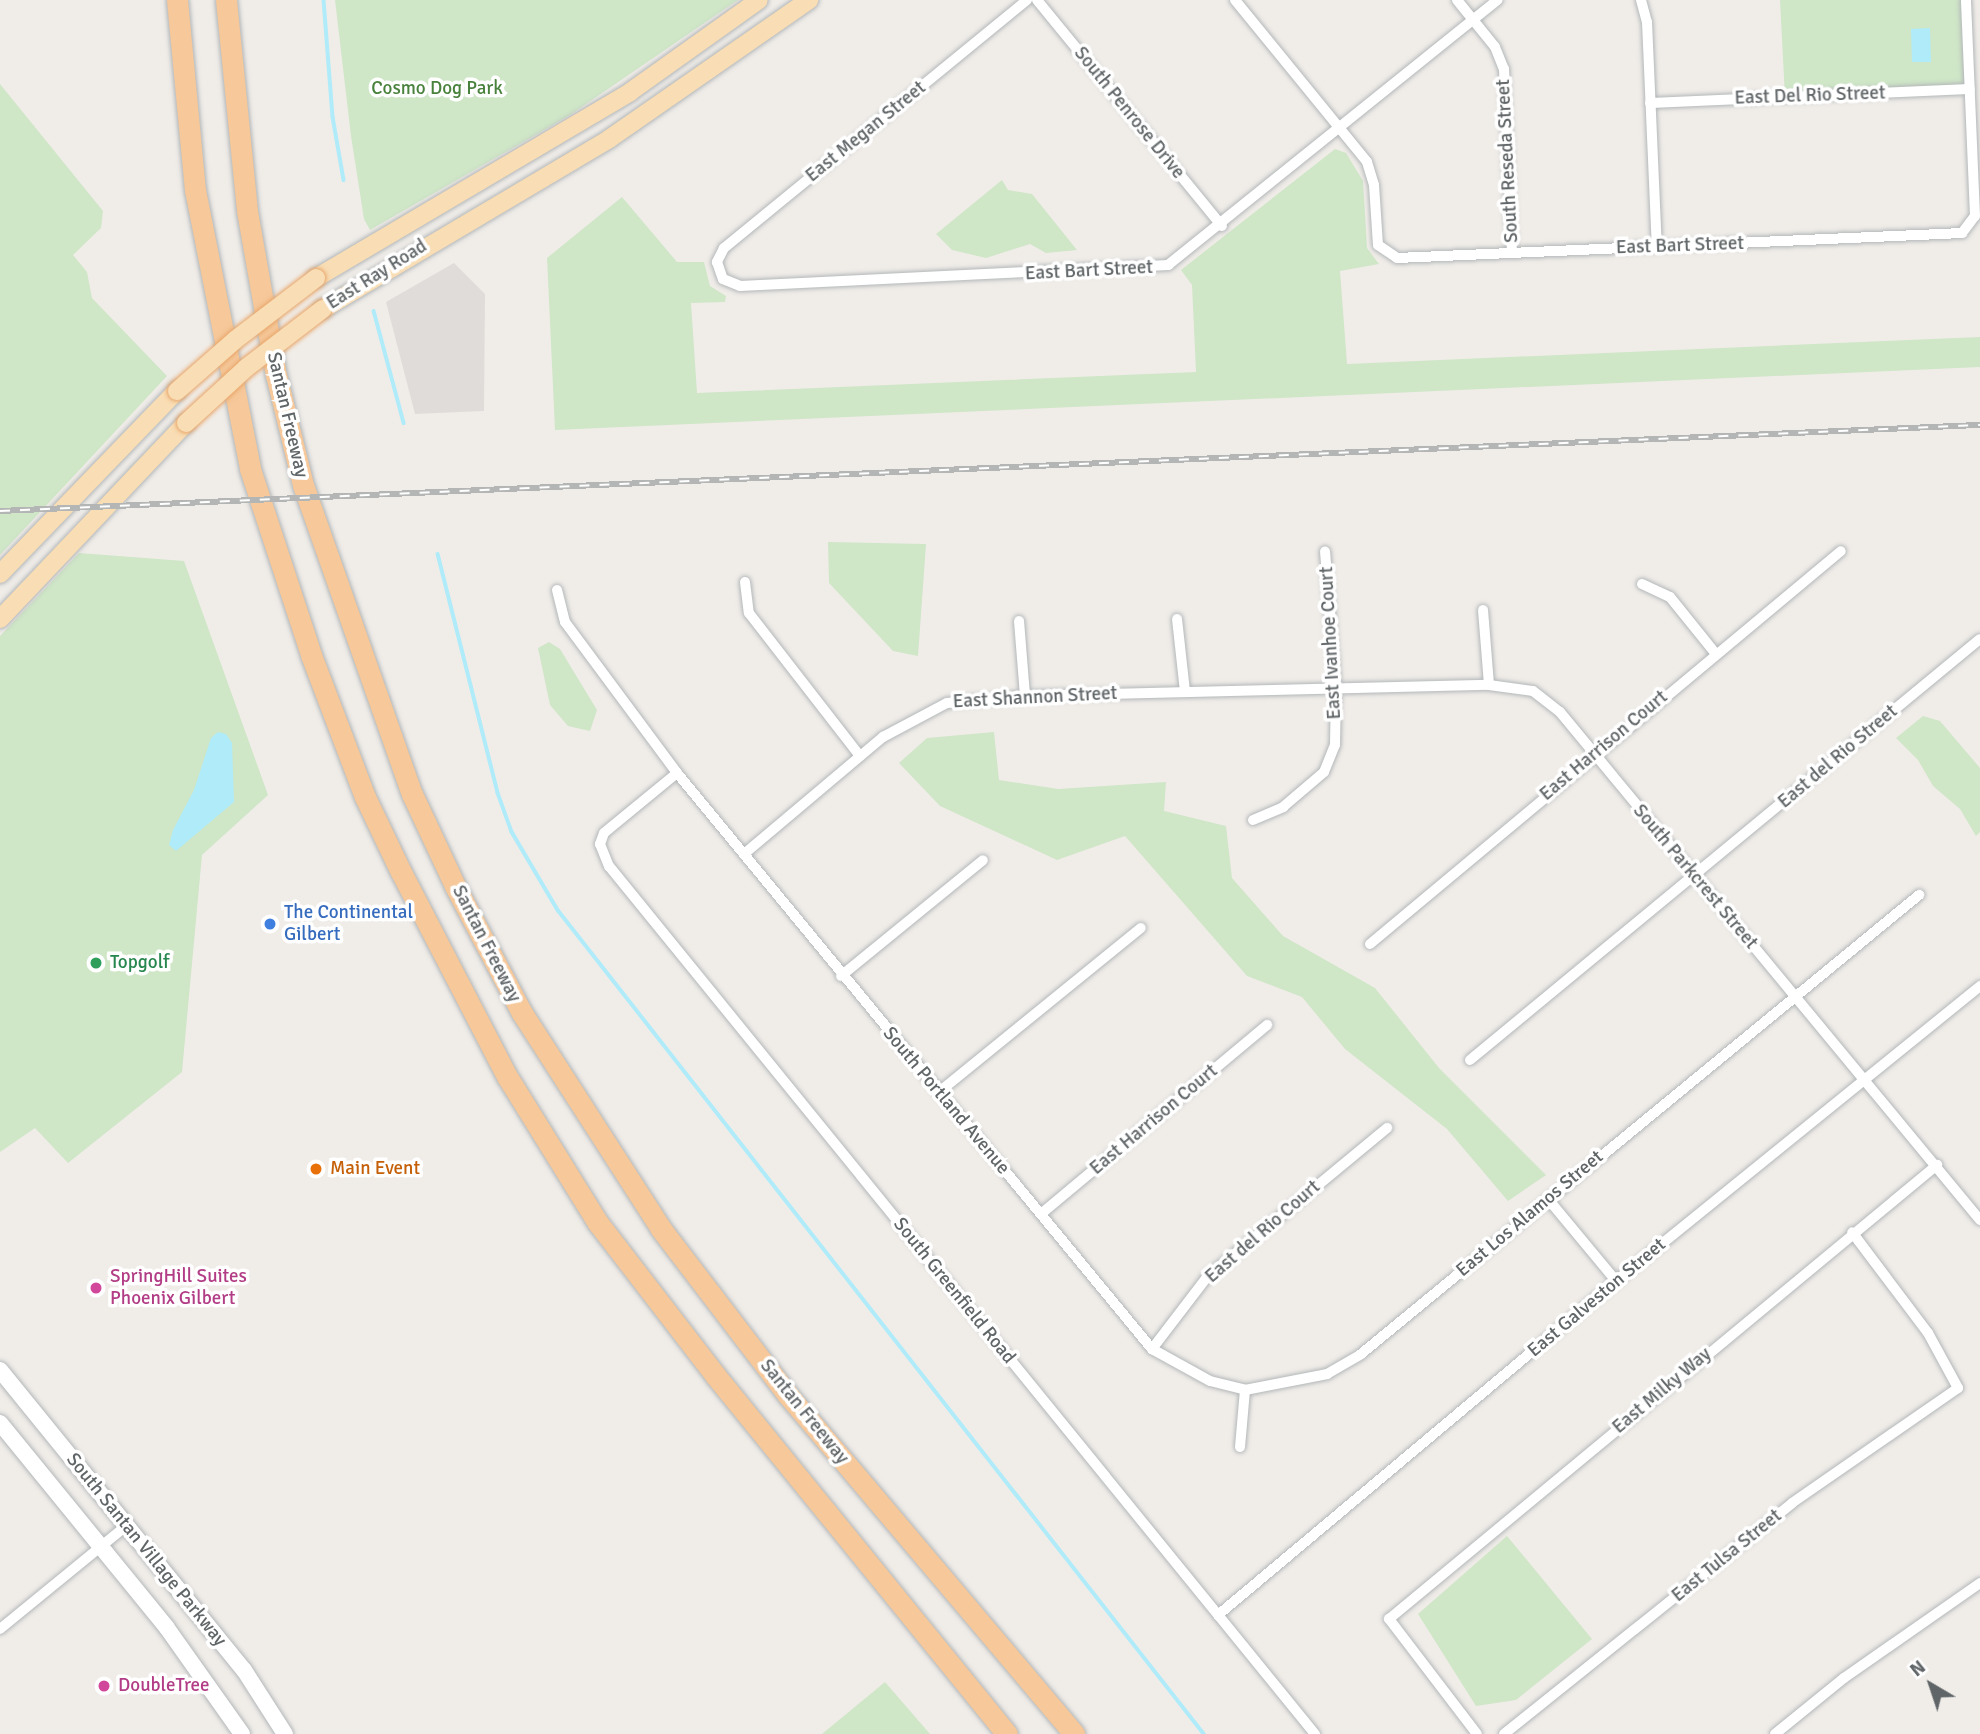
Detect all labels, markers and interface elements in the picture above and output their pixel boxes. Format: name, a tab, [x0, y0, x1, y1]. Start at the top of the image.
street label: South Penrose Drive	[1069, 42, 1189, 184]
street label: East Megan Street	[801, 77, 931, 187]
park label: Cosmo Dog Park	[371, 78, 503, 100]
street label: South Reseda Street	[1492, 79, 1524, 243]
street label: East Del Rio Street	[1734, 82, 1886, 110]
street label: East Bart Street	[1616, 232, 1744, 260]
street label: East Ray Road	[323, 235, 431, 315]
street label: East Bart Street	[1024, 256, 1154, 286]
street label: Santan Freeway	[261, 350, 313, 480]
street label: East Ivanhoe Court	[1316, 566, 1346, 720]
street label: East Shannon Street	[952, 682, 1118, 714]
street label: East Harrison Court	[1536, 686, 1672, 806]
street label: East del Rio Street	[1774, 700, 1902, 814]
street label: South Parkcrest Street	[1628, 800, 1762, 954]
street label: Santan Freeway	[447, 882, 525, 1006]
place label: The Continental Gilbert	[284, 902, 413, 946]
marker: The Continental Gilbert	[262, 916, 278, 932]
place label: Topgolf	[110, 952, 169, 974]
marker: Topgolf	[88, 955, 104, 971]
street label: South Portland Avenue	[878, 1023, 1014, 1179]
street label: East Harrison Court	[1086, 1060, 1222, 1180]
street label: East Los Alamos Street	[1452, 1146, 1608, 1282]
place label: Main Event	[330, 1158, 420, 1180]
marker: Main Event	[308, 1161, 324, 1177]
street label: East del Rio Court	[1201, 1176, 1325, 1288]
street label: South Greenfield Road	[888, 1213, 1020, 1369]
street label: East Galveston Street	[1523, 1234, 1671, 1362]
place label: SpringHill Suites Phoenix Gilbert	[110, 1266, 247, 1310]
marker: SpringHill Suites Phoenix Gilbert	[88, 1280, 104, 1296]
street label: East Milky Way	[1608, 1343, 1716, 1439]
street label: Santan Freeway	[755, 1355, 853, 1469]
street label: South Santan Village Parkway	[61, 1449, 231, 1651]
street label: East Tulsa Street	[1667, 1505, 1787, 1607]
north arrow	[1896, 1650, 1966, 1720]
text: N	[1905, 1655, 1930, 1682]
place label: DoubleTree	[118, 1675, 210, 1697]
marker: DoubleTree	[96, 1678, 112, 1694]

